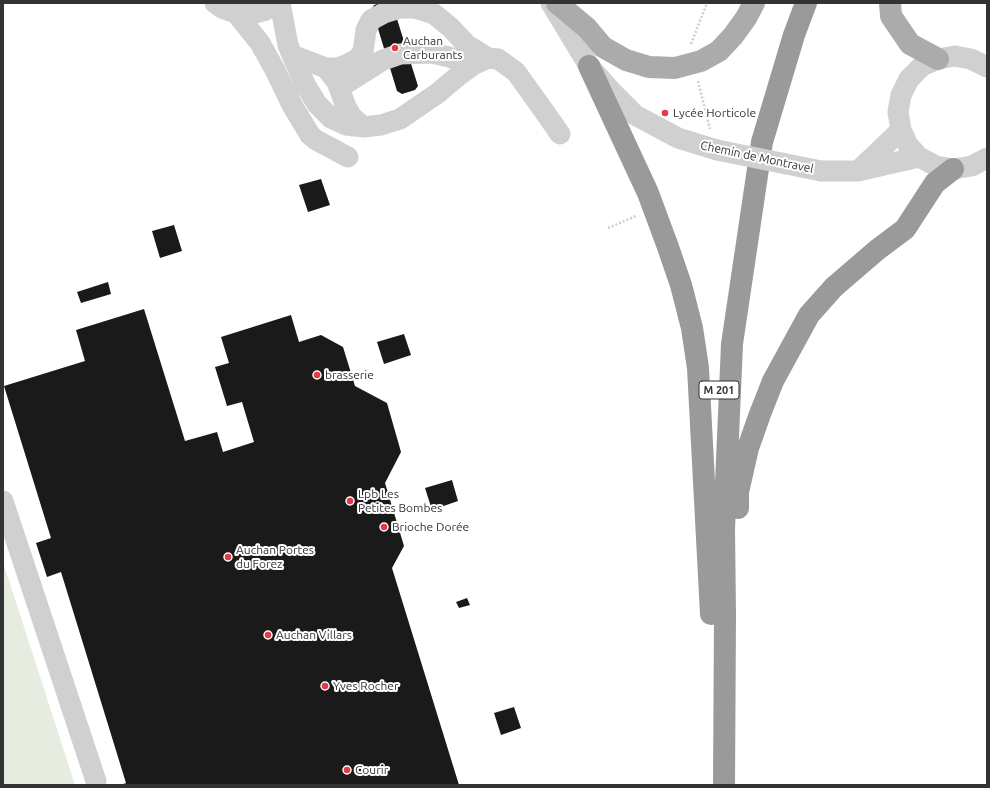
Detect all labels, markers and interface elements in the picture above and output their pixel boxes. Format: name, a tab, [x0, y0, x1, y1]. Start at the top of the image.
place label: Auchan Carburants	[403, 34, 462, 62]
marker: Auchan Carburants	[390, 43, 400, 53]
place label: Lycée Horticole	[673, 106, 756, 120]
marker: Lycée Horticole	[660, 108, 670, 118]
street label: Chemin de Montravel	[699, 138, 815, 176]
place label: brasserie	[325, 368, 374, 382]
marker: brasserie	[312, 370, 322, 380]
road number: M 201	[699, 381, 739, 399]
place label: Lpb Les Petites Bombes	[358, 487, 442, 515]
marker: Lpb Les Petites Bombes	[345, 496, 355, 506]
place label: Brioche Dorée	[392, 520, 469, 534]
marker: Brioche Dorée	[379, 522, 389, 532]
place label: Auchan Portes du Forez	[236, 543, 314, 571]
marker: Auchan Portes du Forez	[223, 552, 233, 562]
place label: Auchan Villars	[276, 628, 352, 642]
marker: Auchan Villars	[263, 630, 273, 640]
place label: Yves Rocher	[333, 679, 398, 693]
marker: Yves Rocher	[320, 681, 330, 691]
place label: Courir	[355, 763, 388, 777]
marker: Courir	[342, 765, 352, 775]

